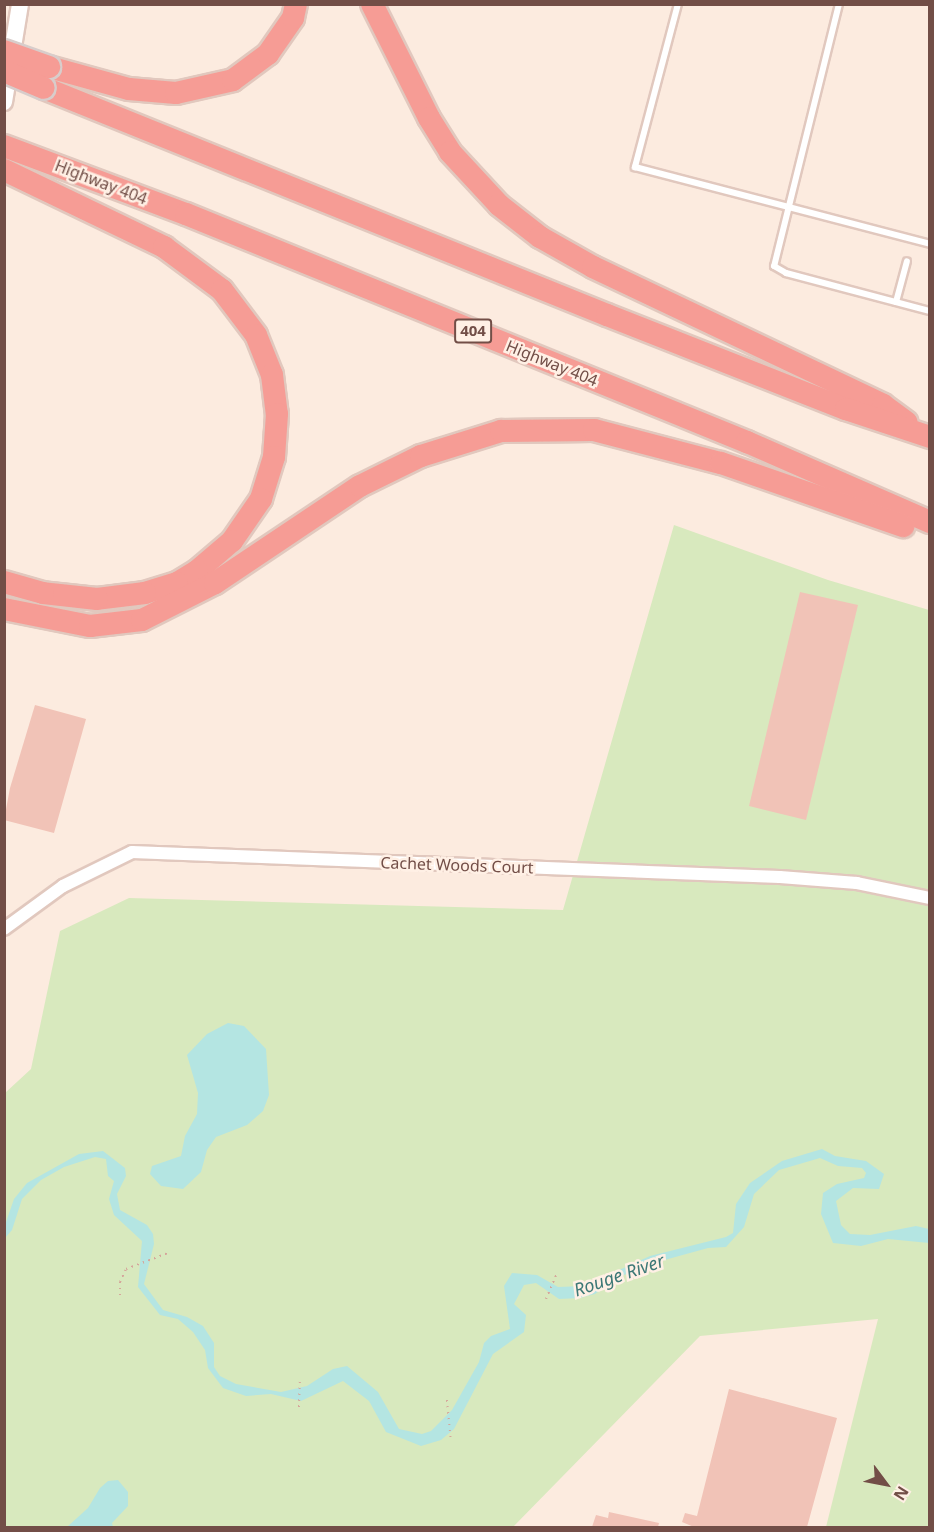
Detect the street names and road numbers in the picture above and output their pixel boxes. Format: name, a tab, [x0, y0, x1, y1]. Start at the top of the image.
street label: Highway 404	[52, 156, 150, 208]
road number: 404	[454, 319, 492, 343]
street label: Highway 404	[503, 336, 601, 390]
street label: Cachet Woods Court	[380, 853, 534, 877]

